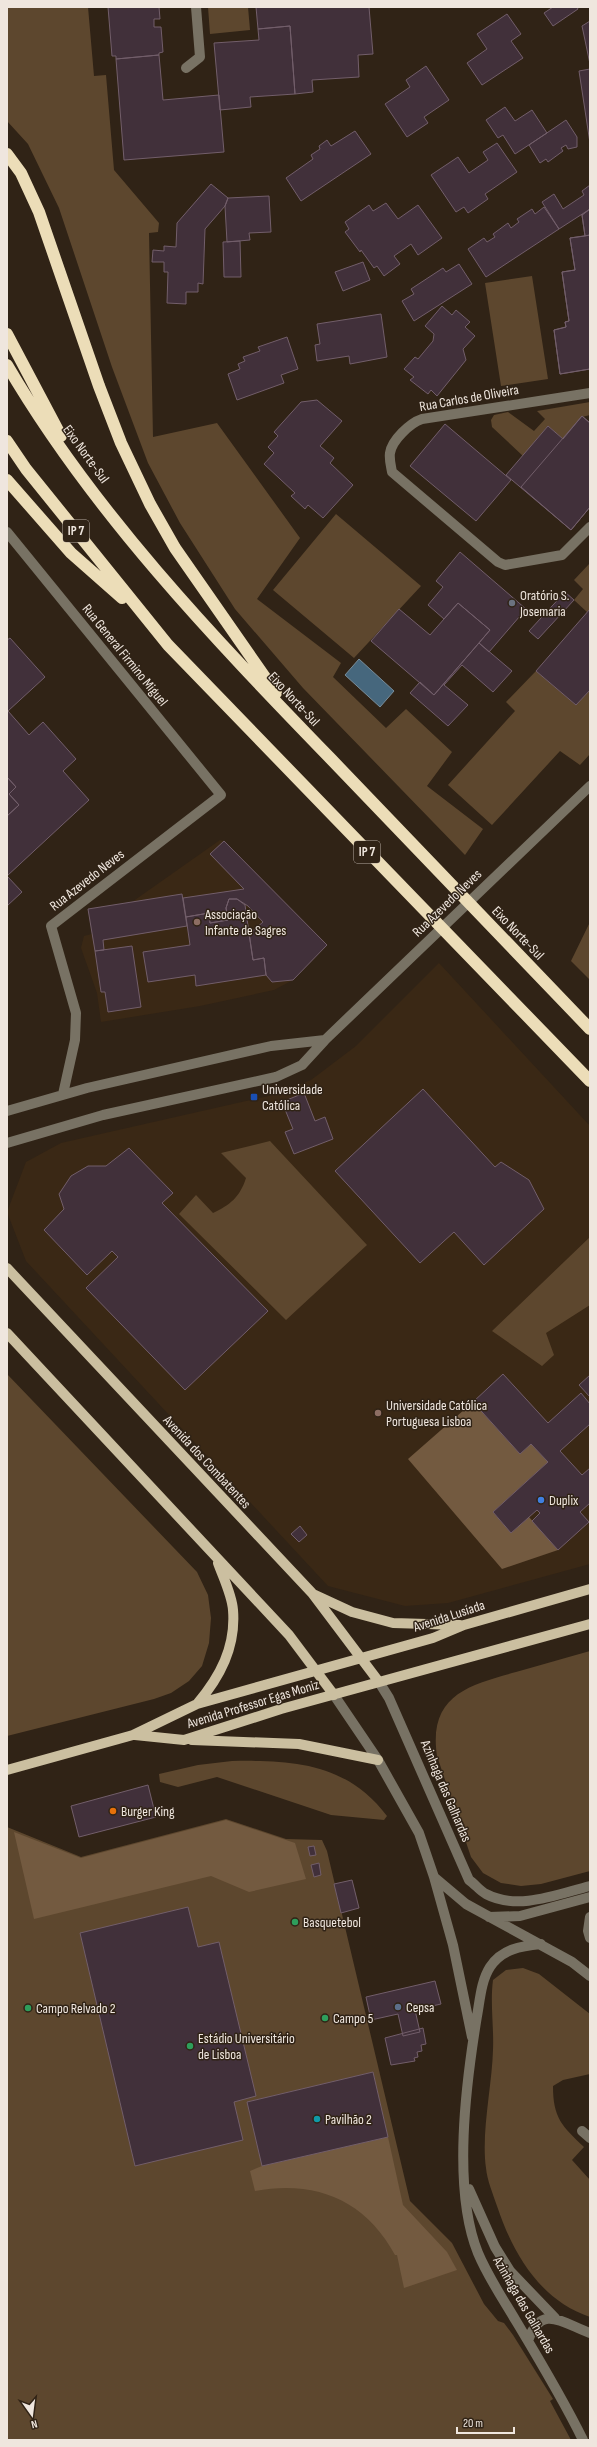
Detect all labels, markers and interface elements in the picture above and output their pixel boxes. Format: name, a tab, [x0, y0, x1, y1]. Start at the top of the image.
street label: Rua Carlos de Oliveira	[418, 381, 520, 415]
street label: Eixo Norte-Sul	[59, 422, 113, 486]
road number: IP 7	[63, 520, 89, 542]
place label: Oratório S. Josemaria	[519, 587, 569, 620]
marker: Oratório S. Josemaria	[507, 598, 517, 608]
street label: Rua General Firmino Miguel	[79, 600, 171, 710]
street label: Eixo Norte-Sul	[265, 668, 323, 730]
road number: IP 7	[354, 841, 380, 863]
street label: Rua Azevedo Neves	[46, 846, 128, 914]
street label: Rua Azevedo Neves	[409, 866, 485, 940]
street label: Eixo Norte-Sul	[488, 903, 548, 963]
place label: Associação Infante de Sagres	[204, 906, 286, 939]
marker: Associação Infante de Sagres	[192, 917, 202, 927]
place label: Universidade Católica	[262, 1081, 323, 1114]
marker: Universidade Católica	[249, 1092, 259, 1102]
place label: Universidade Católica Portuguesa Lisboa	[386, 1397, 487, 1430]
marker: Universidade Católica Portuguesa Lisboa	[373, 1408, 383, 1418]
street label: Avenida dos Combatentes	[159, 1411, 254, 1512]
place label: Duplix	[549, 1492, 579, 1509]
marker: Duplix	[536, 1495, 546, 1505]
street label: Avenida Lusíada	[410, 1596, 487, 1636]
street label: Avenida Professor Egas Moniz	[184, 1676, 321, 1732]
street label: Azinhaga das Galhardas	[416, 1737, 475, 1844]
place label: Burger King	[121, 1803, 175, 1820]
marker: Burger King	[108, 1806, 118, 1816]
place label: Basquetebol	[303, 1914, 361, 1931]
marker: Basquetebol	[290, 1917, 300, 1927]
place label: Cepsa	[406, 1999, 434, 2016]
place label: Campo Relvado 2	[36, 2000, 116, 2017]
marker: Cepsa	[393, 2002, 403, 2012]
marker: Campo Relvado 2	[23, 2003, 33, 2013]
place label: Campo 5	[333, 2010, 374, 2027]
marker: Campo 5	[320, 2013, 330, 2023]
place label: Estádio Universitário de Lisboa	[198, 2030, 295, 2063]
marker: Estádio Universitário de Lisboa	[185, 2041, 195, 2051]
place label: Pavilhão 2	[325, 2111, 372, 2128]
marker: Pavilhão 2	[312, 2114, 322, 2124]
street label: Azinhaga das Galhardas	[489, 2253, 559, 2356]
north arrow	[12, 2395, 52, 2435]
scale bar	[457, 2409, 514, 2435]
text: 20 m	[463, 2416, 483, 2431]
text: N	[30, 2417, 39, 2431]

